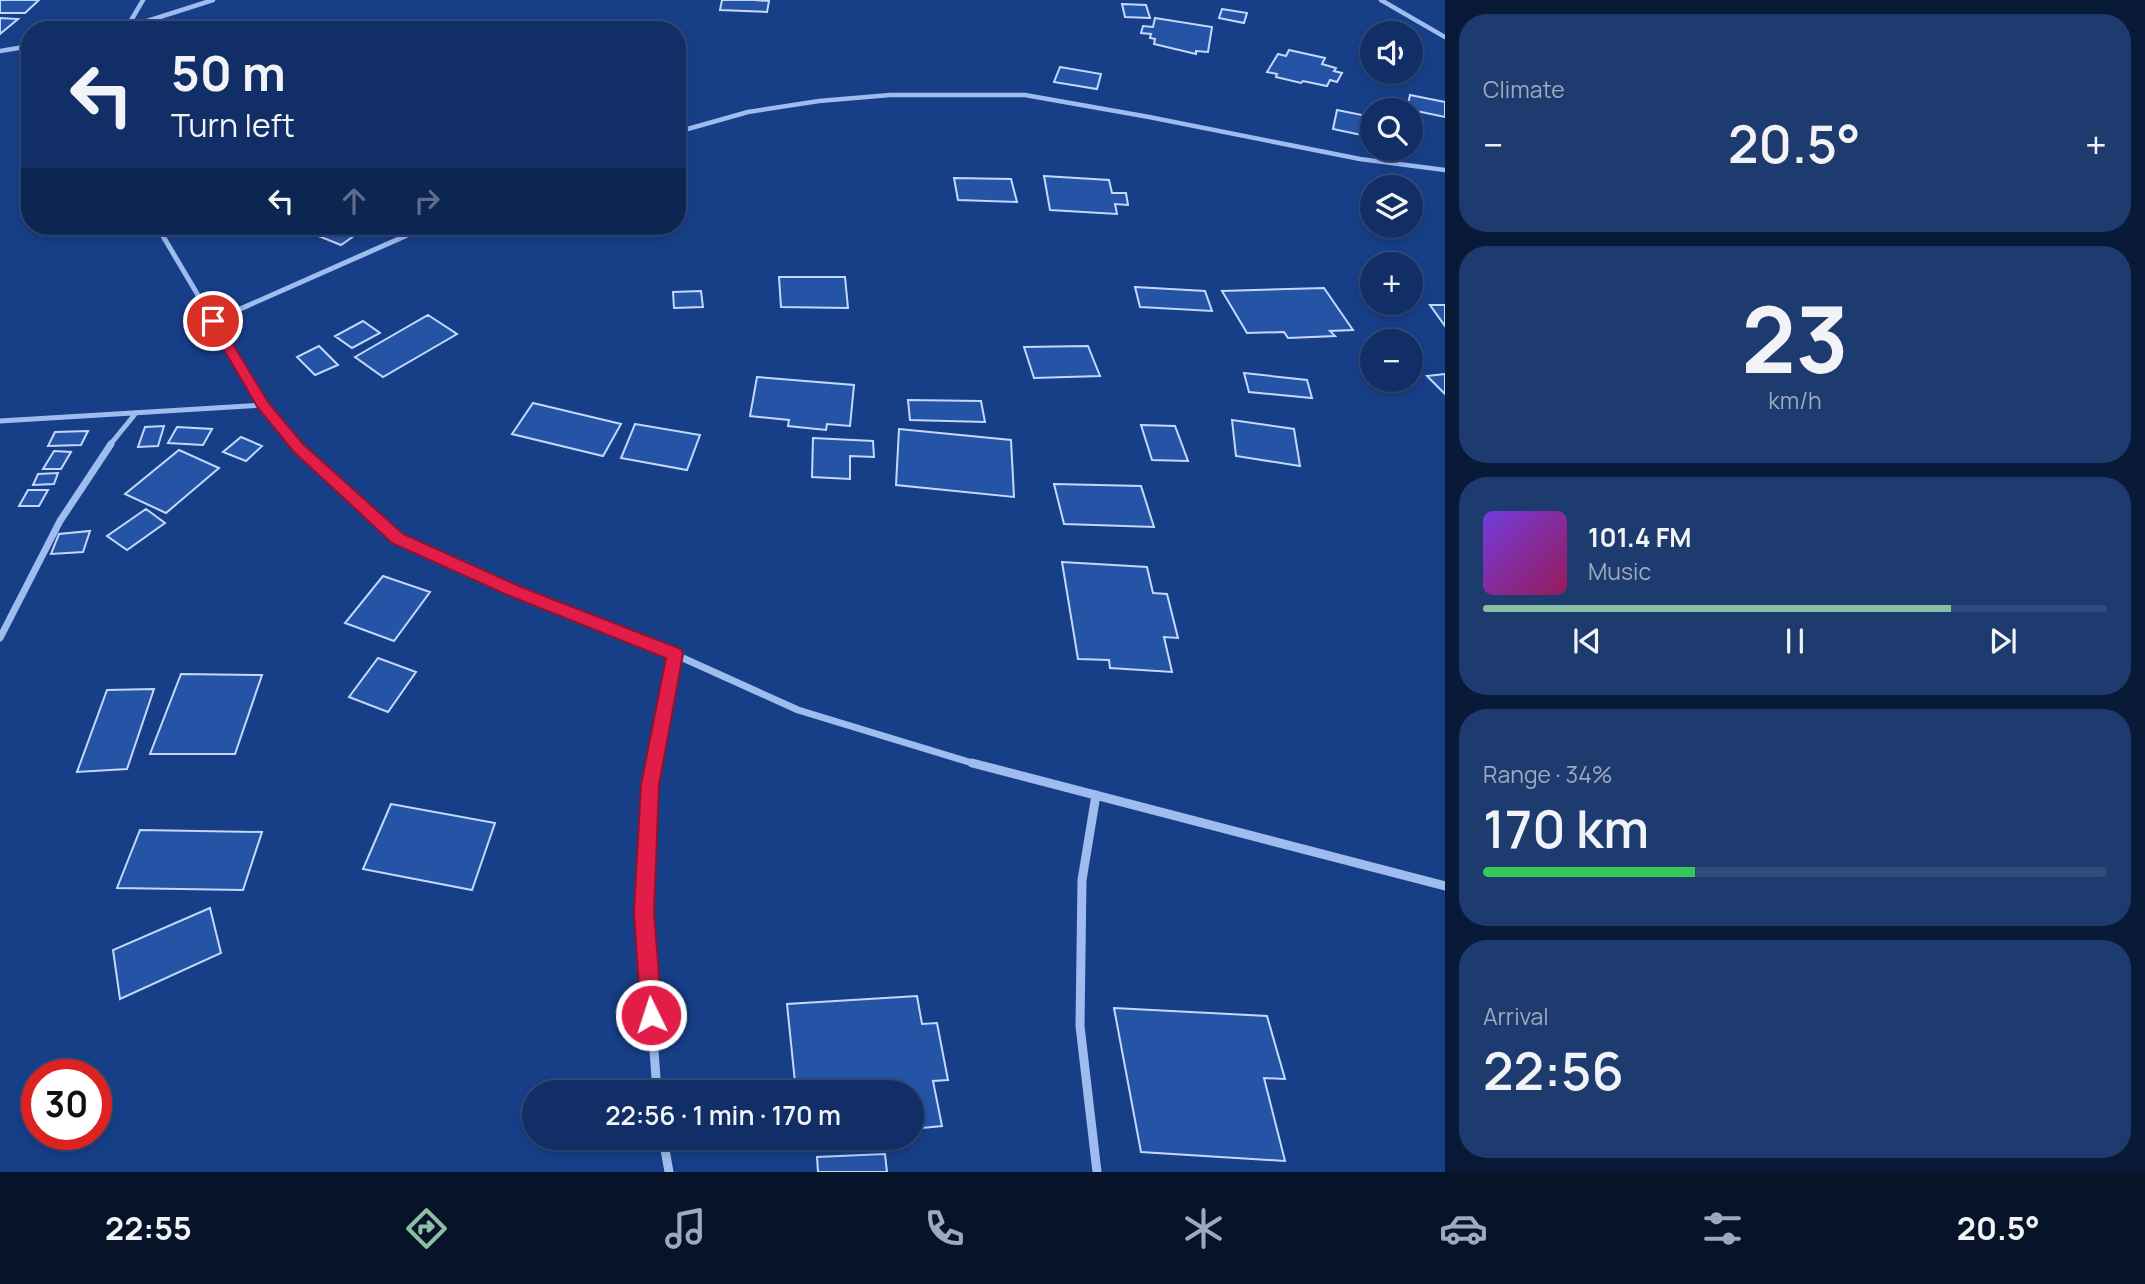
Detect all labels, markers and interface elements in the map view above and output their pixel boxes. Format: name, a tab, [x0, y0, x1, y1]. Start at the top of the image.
map controls	[1360, 21, 1423, 392]
button: sound	[1360, 21, 1423, 84]
text: 50 m	[171, 39, 286, 106]
icon: left	[56, 49, 147, 140]
text: Climate	[1483, 73, 1565, 105]
button: search	[1360, 98, 1423, 161]
text: Turn left	[171, 103, 295, 147]
text: 20.5°	[1728, 108, 1861, 179]
text: −	[1483, 118, 1504, 170]
text: +	[2085, 118, 2107, 170]
button: layers	[1360, 175, 1423, 238]
icon: left	[262, 182, 300, 220]
icon: ahead	[335, 182, 373, 220]
icon: right	[408, 182, 446, 220]
button: +	[1360, 252, 1423, 315]
text: 23	[1741, 276, 1849, 400]
pin	[183, 291, 243, 351]
icon: arrive	[194, 302, 232, 340]
button: −	[1360, 329, 1423, 392]
text: km/h	[1768, 384, 1822, 416]
text: 101.4 FM	[1588, 519, 1692, 555]
text: Music	[1588, 555, 1651, 587]
icon: previous	[1568, 622, 1606, 660]
icon: pause	[1776, 622, 1814, 660]
icon: next	[1984, 622, 2022, 660]
text: Range · 34%	[1483, 758, 1612, 790]
text: 170 km	[1483, 793, 1649, 864]
position arrow	[614, 978, 688, 1052]
text: Arrival	[1483, 1000, 1549, 1032]
text: 22:56	[1483, 1035, 1624, 1106]
speed limit sign: 30	[21, 1059, 112, 1150]
text: 22:56 · 1 min · 170 m	[605, 1097, 841, 1133]
icon: directions	[402, 1204, 451, 1253]
icon: music	[661, 1204, 710, 1253]
icon: phone	[920, 1204, 969, 1253]
icon: climate	[1179, 1204, 1228, 1253]
icon: car	[1439, 1204, 1488, 1253]
icon: filters	[1698, 1204, 1747, 1253]
text: 22:55	[105, 1206, 192, 1250]
text: 20.5°	[1957, 1206, 2040, 1250]

